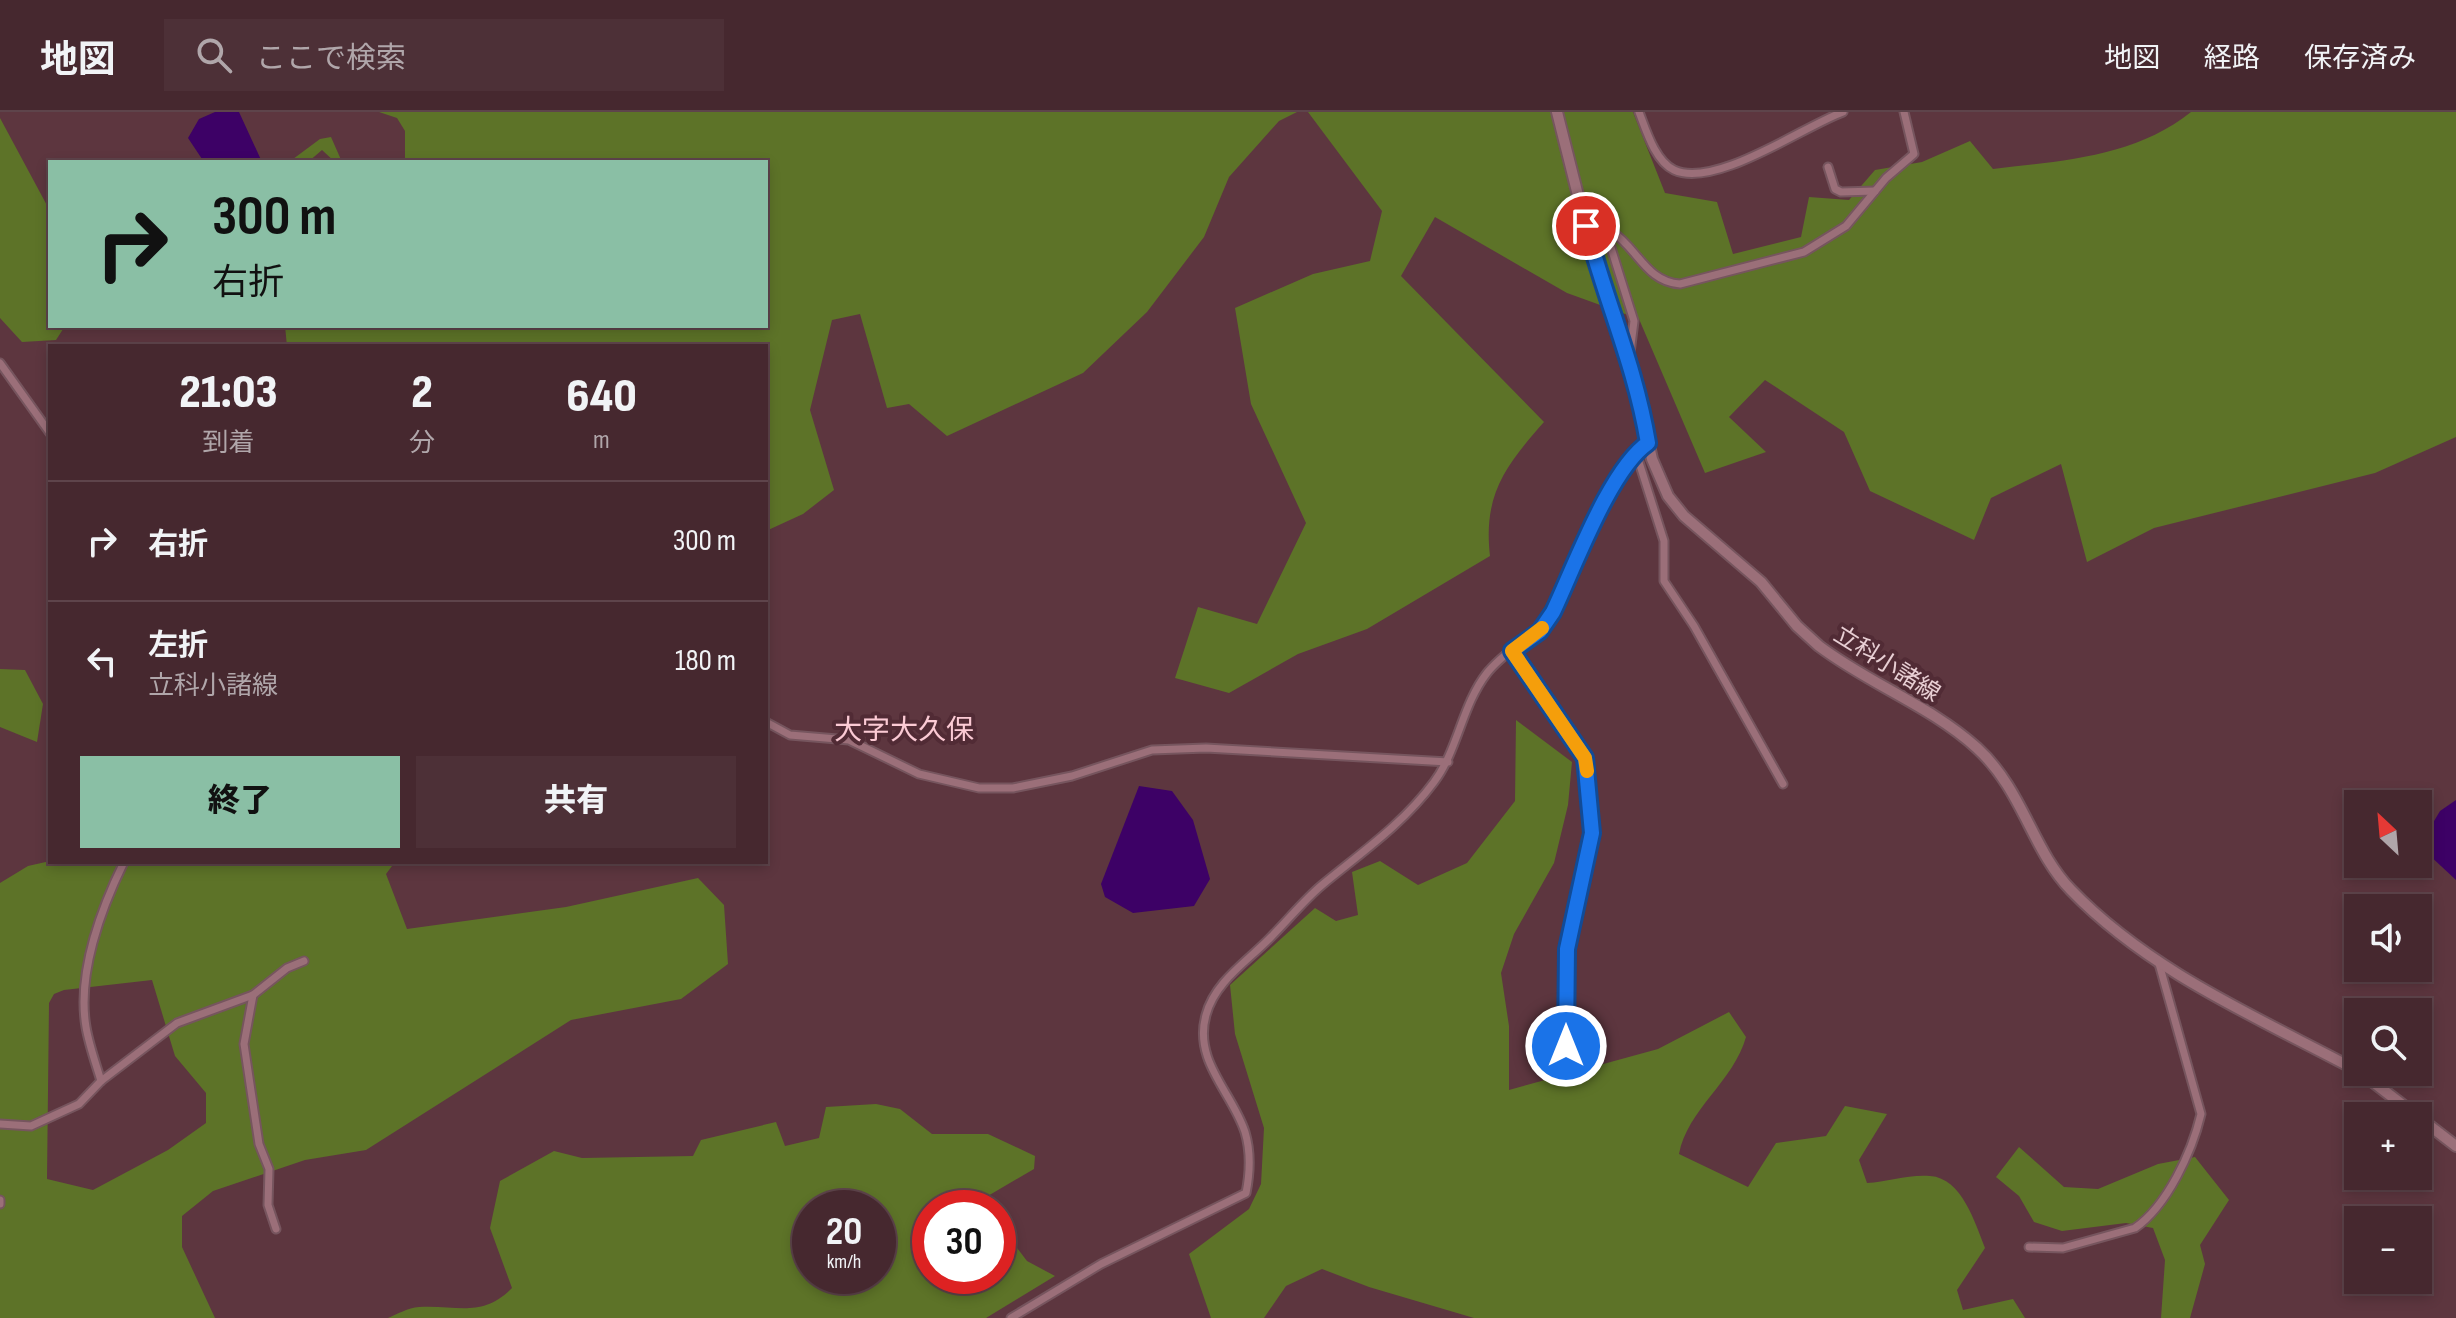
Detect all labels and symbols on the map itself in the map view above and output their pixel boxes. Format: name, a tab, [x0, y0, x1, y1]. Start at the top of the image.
pin	[1552, 192, 1620, 260]
street label: 立科小諸線	[1828, 620, 1946, 708]
district label: 大字大久保	[834, 714, 974, 747]
north arrow	[2344, 790, 2432, 878]
position arrow	[1524, 1004, 1608, 1088]
speed limit sign: 30	[912, 1190, 1016, 1294]

